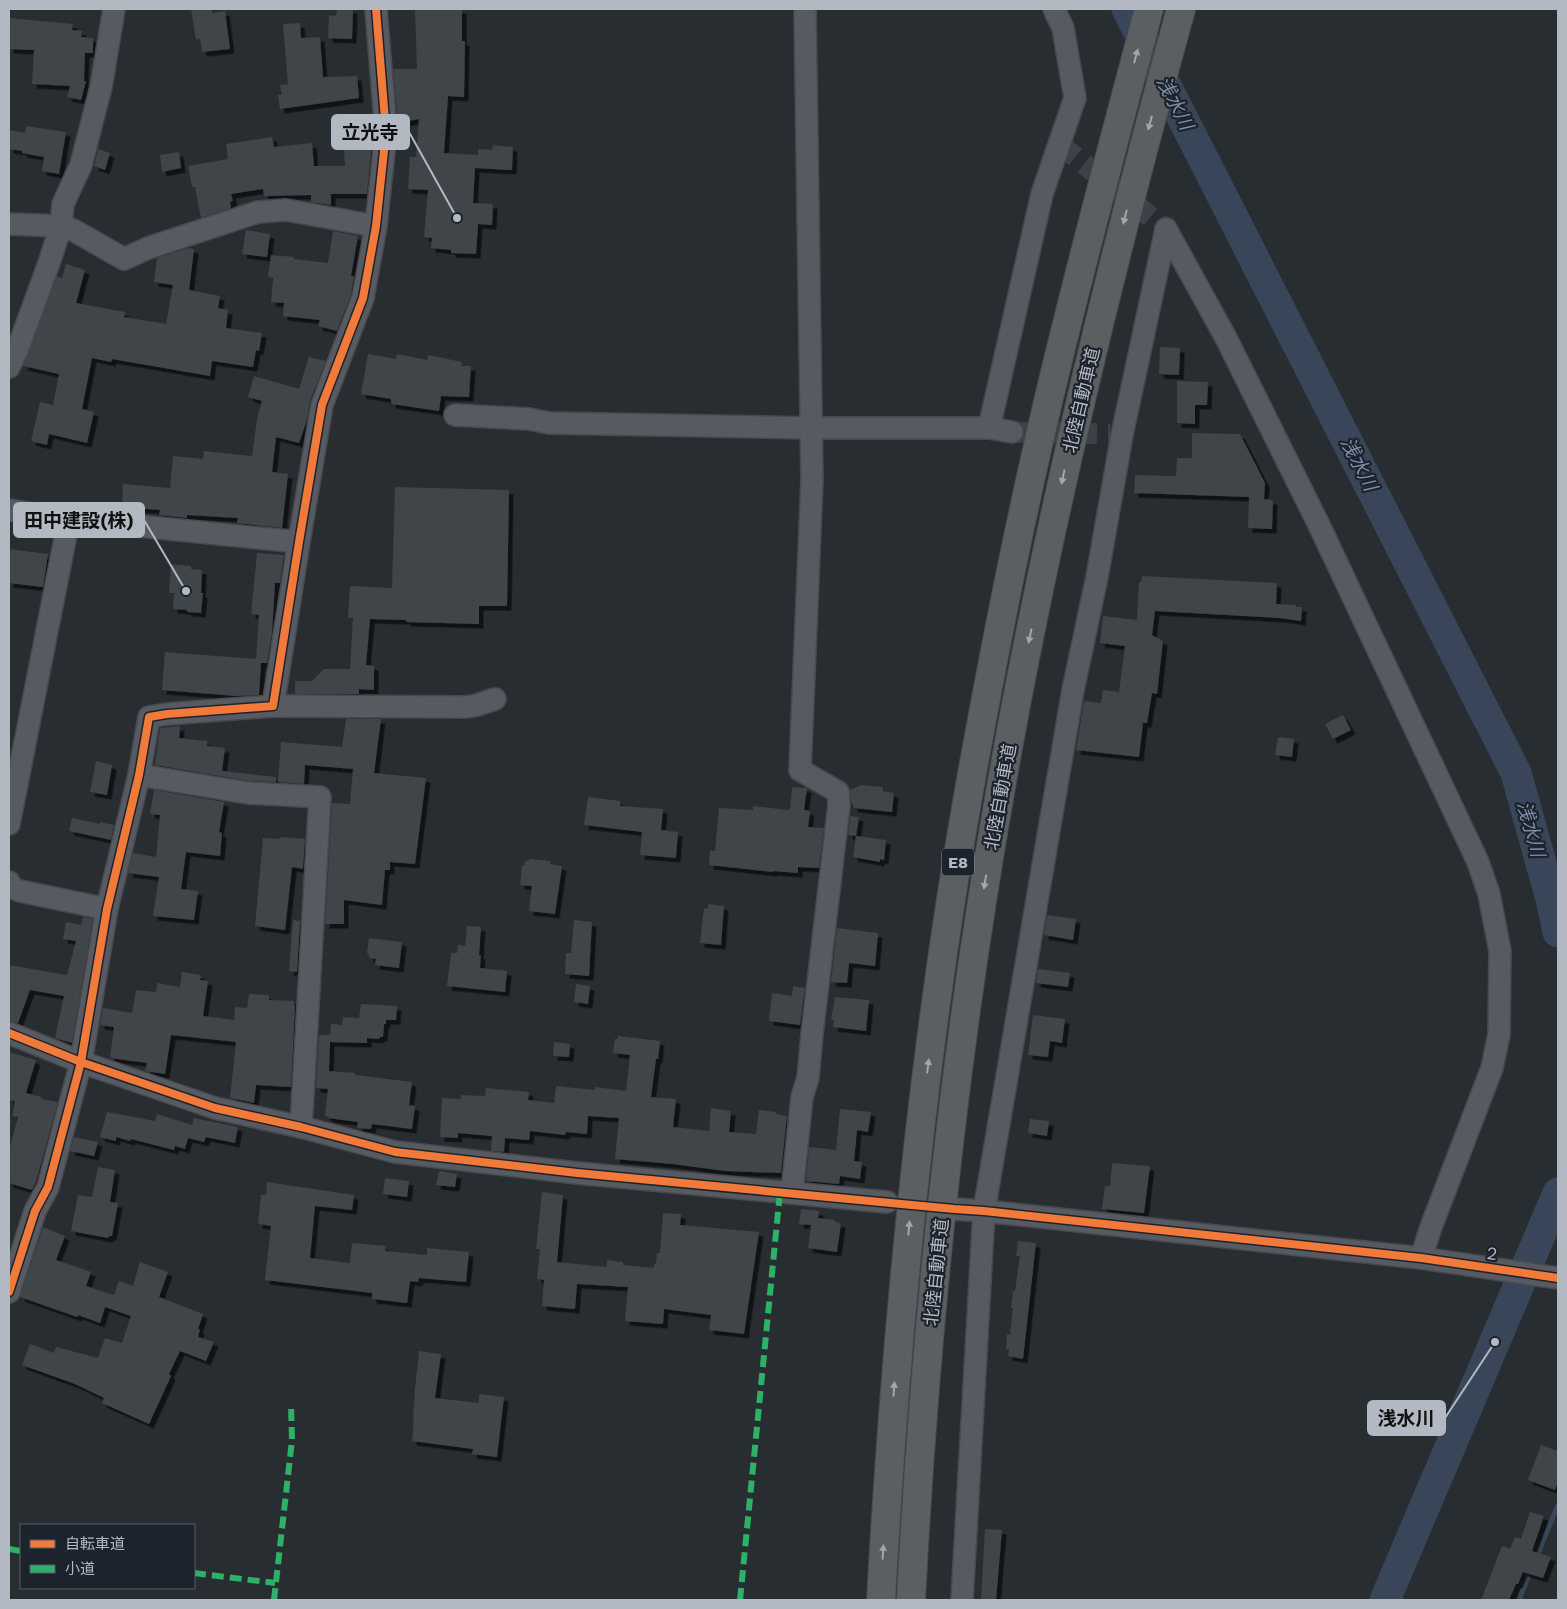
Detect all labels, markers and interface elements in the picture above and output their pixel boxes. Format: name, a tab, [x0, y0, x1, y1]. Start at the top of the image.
one-way arrow	[1133, 48, 1141, 63]
water label: 浅水川	[1152, 72, 1199, 135]
callout: 立光寺	[332, 115, 409, 149]
one-way arrow	[1145, 116, 1153, 131]
text: 立光寺	[341, 121, 399, 144]
one-way arrow	[1121, 209, 1129, 224]
street label: 北陸自動車道	[1059, 345, 1103, 455]
water label: 浅水川	[1336, 433, 1383, 496]
one-way arrow	[1059, 470, 1067, 485]
callout: 田中建設(株)	[14, 503, 144, 537]
text: 田中建設(株)	[24, 509, 134, 532]
one-way arrow	[1026, 629, 1034, 644]
street label: 北陸自動車道	[980, 742, 1020, 852]
water label: 浅水川	[1513, 798, 1550, 861]
road number: E8	[942, 849, 974, 876]
one-way arrow	[981, 874, 989, 890]
one-way arrow	[924, 1058, 932, 1074]
street label: 北陸自動車道	[920, 1217, 952, 1327]
one-way arrow	[905, 1219, 913, 1235]
street label: 2	[1485, 1242, 1499, 1264]
one-way arrow	[890, 1381, 898, 1397]
callout: 浅水川	[1368, 1401, 1445, 1435]
text: 浅水川	[1377, 1407, 1435, 1430]
legend	[20, 1524, 195, 1589]
text: 自転車道	[65, 1535, 125, 1553]
one-way arrow	[880, 1543, 888, 1559]
text: 小道	[65, 1560, 95, 1578]

